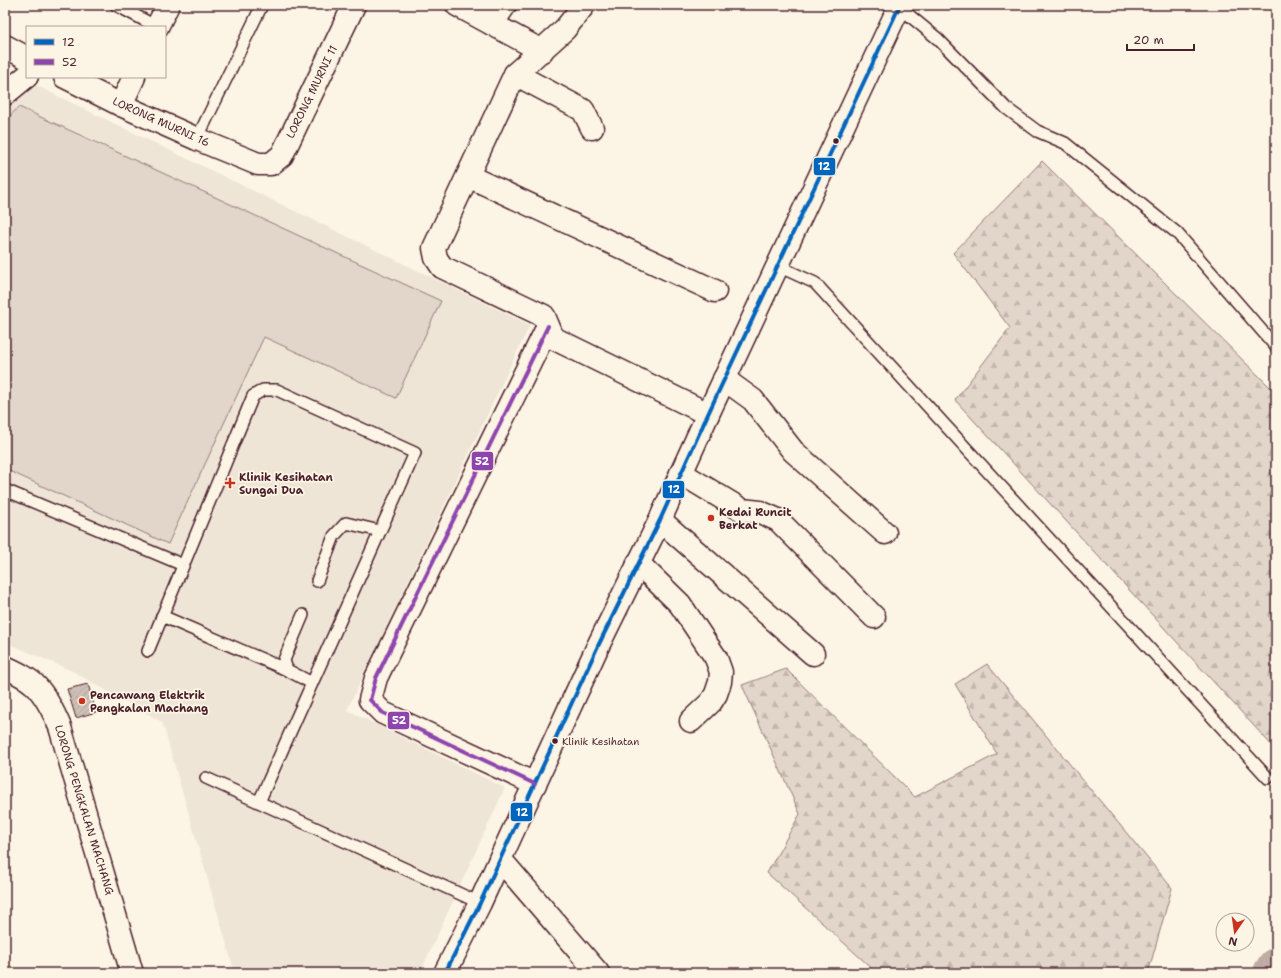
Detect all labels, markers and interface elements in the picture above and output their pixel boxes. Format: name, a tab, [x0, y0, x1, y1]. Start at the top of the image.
legend	[26, 26, 166, 78]
scale bar	[1127, 26, 1194, 52]
text: 20 m	[1133, 32, 1164, 48]
text: 12	[62, 34, 75, 50]
street label: LORONG MURNI 11	[283, 43, 341, 141]
text: 52	[62, 54, 77, 70]
street label: LORONG MURNI 16	[110, 94, 212, 150]
unlabelled marker	[831, 136, 841, 146]
line badge: 12	[813, 157, 836, 176]
text: 12	[818, 159, 830, 174]
line badge: 52	[471, 451, 494, 471]
text: 52	[475, 454, 489, 469]
place label: Klinik Kesihatan Sungai Dua	[239, 470, 333, 498]
marker: Klinik Kesihatan Sungai Dua	[224, 477, 236, 489]
line badge: 12	[662, 480, 685, 499]
text: 12	[668, 482, 680, 497]
place label: Kedai Runcit Berkat	[719, 505, 792, 533]
marker: Kedai Runcit Berkat	[706, 513, 716, 523]
place label: Pencawang Elektrik Pengkalan Machang	[90, 688, 208, 716]
marker: Pencawang Elektrik Pengkalan Machang	[77, 696, 87, 706]
line badge: 52	[387, 711, 410, 730]
text: 52	[392, 713, 406, 728]
street label: LORONG PENGKALAN MACHANG	[51, 723, 117, 898]
place label: Klinik Kesihatan	[562, 735, 639, 748]
marker: Klinik Kesihatan	[550, 736, 560, 746]
line badge: 12	[510, 802, 533, 822]
text: 12	[516, 805, 528, 820]
north arrow	[1215, 912, 1255, 952]
text: N	[1227, 933, 1239, 950]

